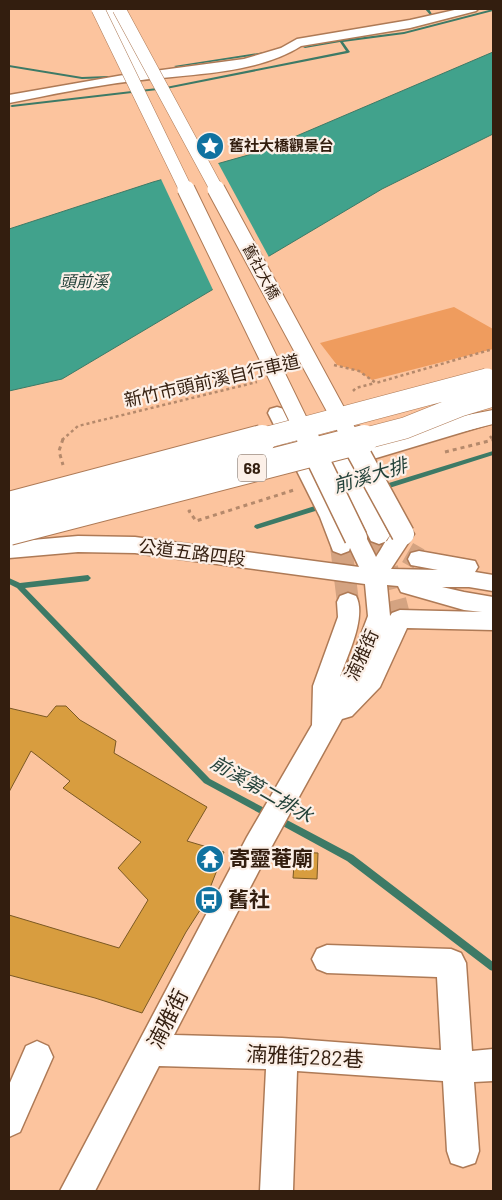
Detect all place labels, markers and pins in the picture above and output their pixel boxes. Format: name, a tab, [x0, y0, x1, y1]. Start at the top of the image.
place icon: 舊社大橋觀景台	[195, 131, 225, 161]
place label: 舊社大橋觀景台	[229, 136, 334, 154]
temple icon: 寄靈菴廟	[195, 844, 225, 874]
place label: 寄靈菴廟	[229, 845, 313, 870]
bus stop icon: 舊社	[194, 885, 224, 915]
place label: 舊社	[228, 886, 270, 911]

